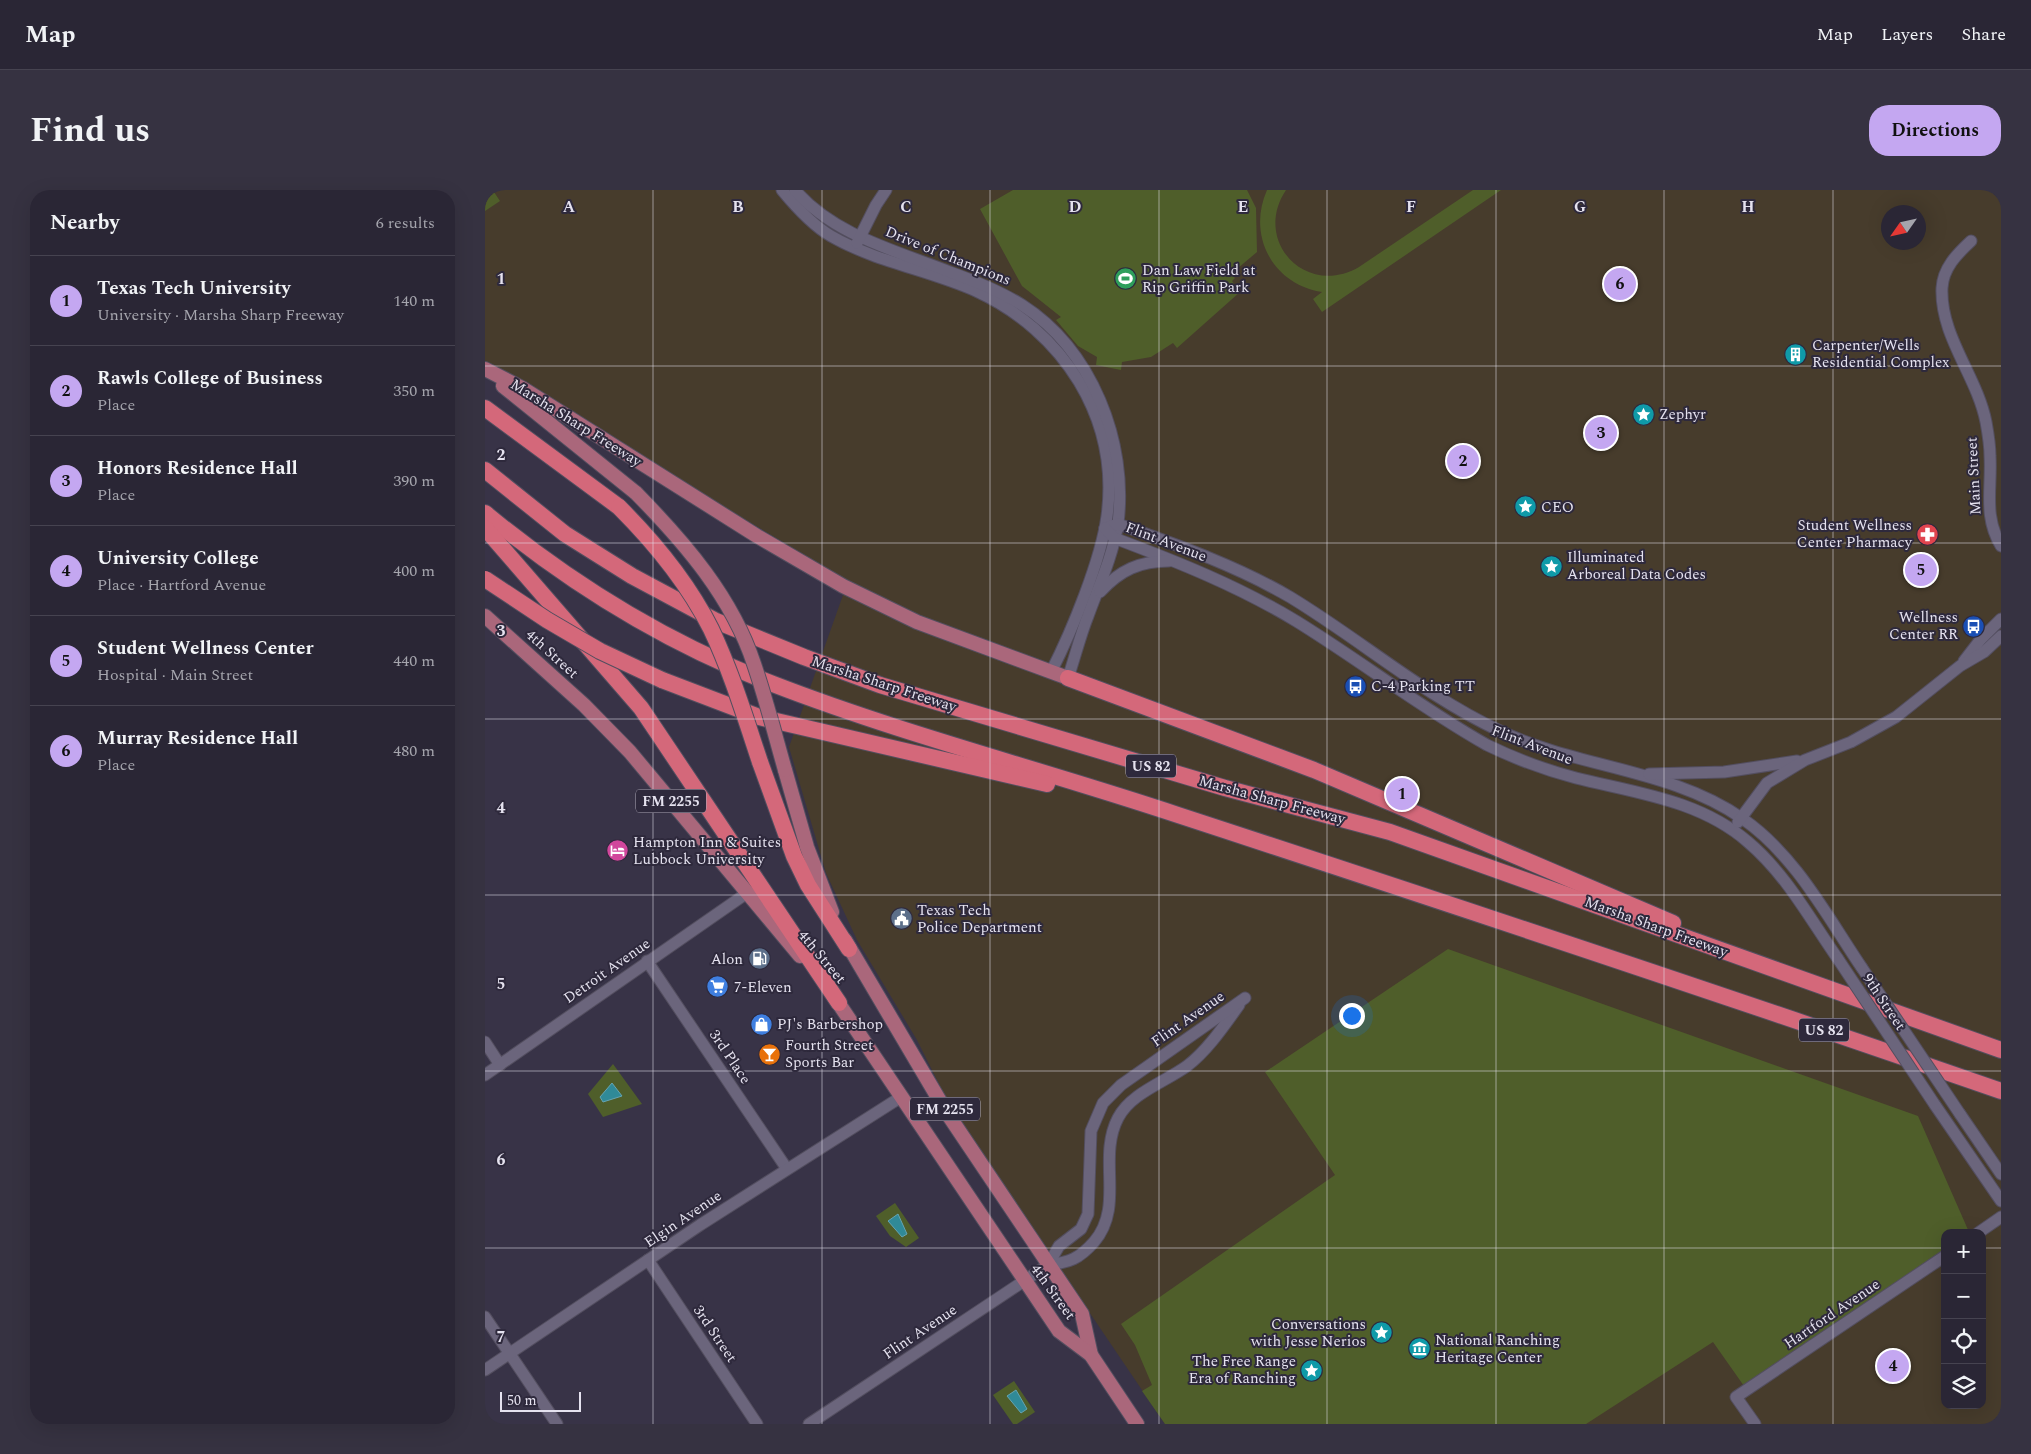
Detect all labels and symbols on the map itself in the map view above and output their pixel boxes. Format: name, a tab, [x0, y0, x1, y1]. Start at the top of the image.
text: A	[563, 195, 576, 219]
text: B	[732, 195, 744, 219]
text: C	[900, 195, 912, 219]
text: D	[1069, 195, 1082, 219]
text: E	[1238, 195, 1248, 219]
text: F	[1406, 195, 1416, 219]
text: G	[1574, 195, 1586, 219]
text: H	[1741, 195, 1755, 219]
north arrow	[1881, 205, 1926, 250]
street label: Drive of Champions	[882, 220, 1014, 292]
place label: Dan Law Field at Rip Griffin Park	[1142, 259, 1256, 299]
pin: 6	[1604, 265, 1636, 303]
text: 1	[497, 267, 505, 291]
sports icon: Dan Law Field at Rip Griffin Park	[1114, 267, 1138, 291]
place label: Carpenter/Wells Residential Complex	[1812, 334, 1950, 374]
building icon: Carpenter/Wells Residential Complex	[1784, 342, 1808, 366]
street label: Marsha Sharp Freeway	[506, 373, 647, 473]
place icon: Zephyr	[1631, 402, 1655, 426]
place label: Zephyr	[1659, 403, 1706, 426]
pin: 3	[1585, 414, 1617, 452]
street label: Main Street	[1960, 436, 1988, 516]
pin: 2	[1447, 442, 1479, 480]
text: 2	[497, 443, 506, 467]
place icon: CEO	[1513, 495, 1537, 519]
place label: CEO	[1541, 496, 1574, 519]
place label: Student Wellness Center Pharmacy	[1797, 514, 1913, 554]
street label: Flint Avenue	[1122, 516, 1210, 568]
pharmacy icon: Student Wellness Center Pharmacy	[1916, 522, 1940, 546]
place label: Illuminated Arboreal Data Codes	[1567, 546, 1706, 586]
pin: 5	[1905, 551, 1937, 589]
place icon: Illuminated Arboreal Data Codes	[1539, 554, 1563, 578]
place label: Wellness Center RR	[1889, 606, 1958, 646]
bus stop icon: Wellness Center RR	[1962, 614, 1986, 638]
text: 3	[497, 619, 506, 643]
street label: 4th Street	[520, 624, 584, 684]
street label: Marsha Sharp Freeway	[809, 650, 960, 719]
bus stop icon: C-4 Parking TT	[1343, 674, 1367, 698]
place label: C-4 Parking TT	[1371, 675, 1475, 698]
street label: Flint Avenue	[1488, 719, 1576, 771]
road number: US 82	[1126, 754, 1176, 778]
street label: Marsha Sharp Freeway	[1196, 769, 1349, 831]
pin: 1	[1386, 775, 1418, 813]
road number: FM 2255	[636, 790, 706, 812]
text: 4	[497, 796, 506, 820]
place label: Hampton Inn & Suites Lubbock University	[633, 831, 781, 871]
hotel icon: Hampton Inn & Suites Lubbock University	[605, 839, 629, 863]
street label: Marsha Sharp Freeway	[1581, 890, 1732, 964]
place label: Texas Tech Police Department	[917, 899, 1042, 939]
public building icon: Texas Tech Police Department	[889, 907, 913, 931]
street label: 4th Street	[792, 925, 852, 989]
street label: Detroit Avenue	[559, 932, 655, 1010]
fuel station icon: Alon	[747, 947, 771, 971]
place label: Alon	[711, 948, 743, 971]
street label: 9th Street	[1856, 969, 1912, 1035]
text: 5	[497, 972, 505, 996]
supermarket icon: 7-Eleven	[706, 975, 730, 999]
place label: 7-Eleven	[734, 976, 792, 999]
street label: Flint Avenue	[1146, 985, 1230, 1053]
your location	[1339, 1003, 1365, 1029]
shop icon: PJ's Barbershop	[749, 1012, 773, 1036]
place label: PJ's Barbershop	[777, 1013, 883, 1036]
road number: US 82	[1799, 1018, 1849, 1042]
street label: 3rd Place	[703, 1025, 757, 1089]
place label: Fourth Street Sports Bar	[785, 1034, 873, 1074]
bar icon: Fourth Street Sports Bar	[757, 1042, 781, 1066]
road number: FM 2255	[910, 1098, 980, 1121]
text: 6	[497, 1148, 506, 1172]
street label: Elgin Avenue	[640, 1185, 726, 1253]
street label: 4th Street	[1025, 1259, 1081, 1325]
street label: Hartford Avenue	[1779, 1273, 1885, 1355]
street label: Flint Avenue	[878, 1299, 962, 1365]
street label: 3rd Street	[687, 1301, 743, 1367]
place label: Conversations with Jesse Nerios	[1250, 1313, 1366, 1353]
place icon: Conversations with Jesse Nerios	[1370, 1321, 1394, 1345]
text: 7	[497, 1325, 506, 1349]
place label: National Ranching Heritage Center	[1435, 1329, 1560, 1369]
museum icon: National Ranching Heritage Center	[1407, 1337, 1431, 1361]
pin: 4	[1877, 1347, 1909, 1385]
place label: The Free Range Era of Ranching	[1189, 1350, 1296, 1390]
place icon: The Free Range Era of Ranching	[1300, 1358, 1324, 1382]
scale bar	[500, 1389, 581, 1412]

